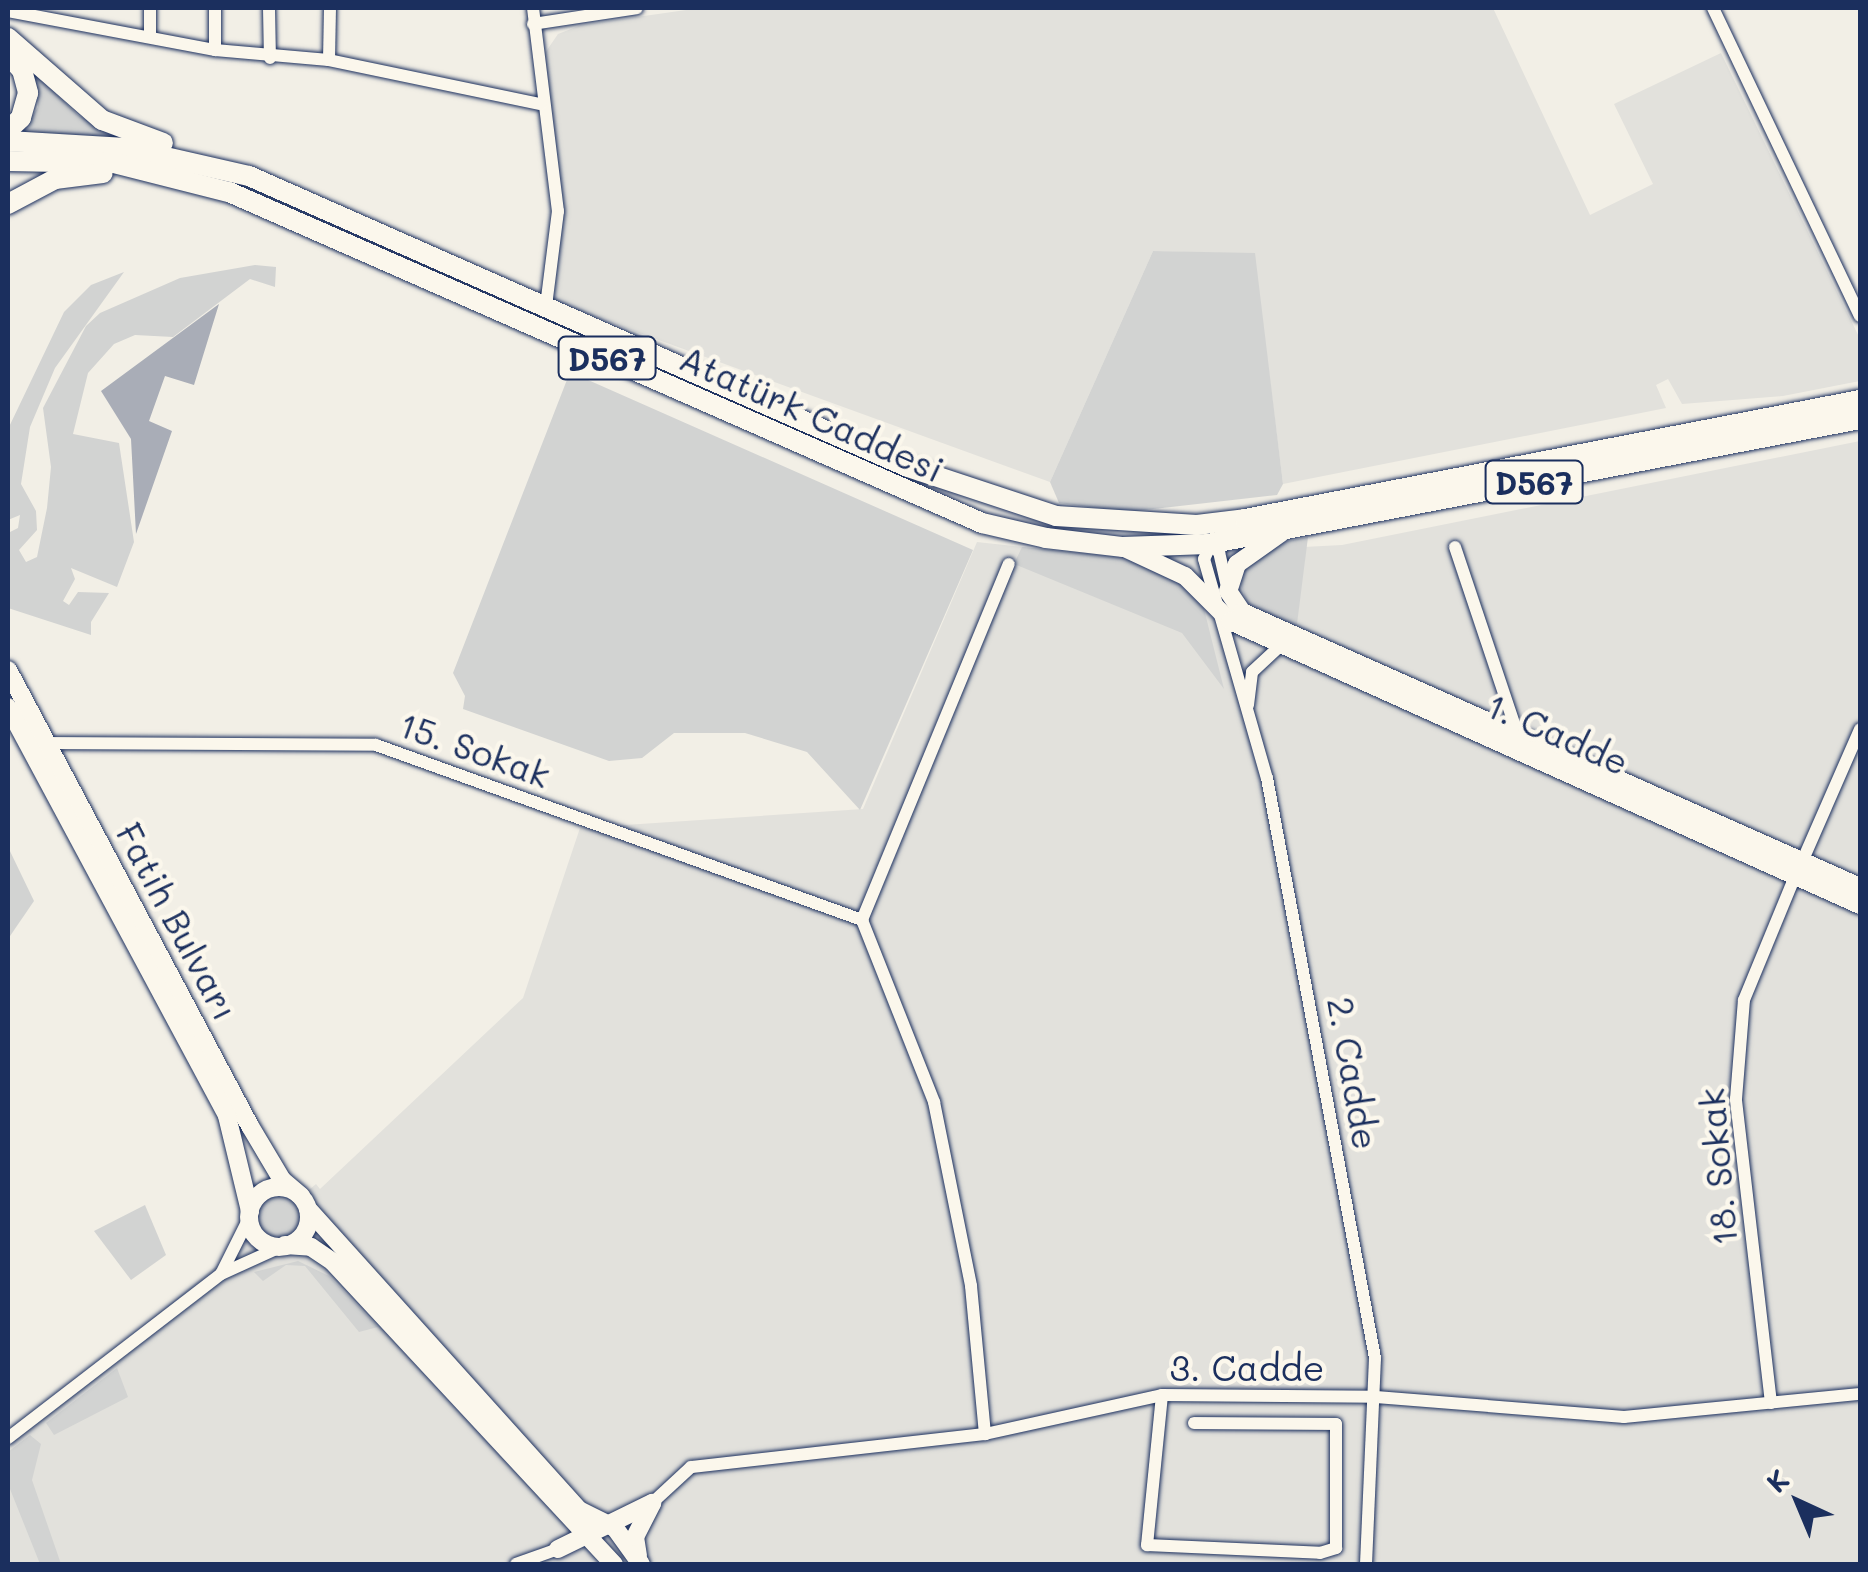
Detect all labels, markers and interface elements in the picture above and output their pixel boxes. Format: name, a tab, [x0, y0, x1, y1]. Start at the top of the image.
road number: D567	[557, 331, 657, 385]
street label: Atatürk Caddesi	[674, 336, 950, 490]
road number: D567	[1484, 455, 1584, 509]
street label: 1. Cadde	[1481, 683, 1635, 783]
street label: 15. Sokak	[394, 702, 556, 796]
street label: Fatih Bulvarı	[109, 815, 247, 1027]
street label: 2. Cadde	[1320, 994, 1388, 1152]
street label: 18. Sokak	[1689, 1087, 1745, 1247]
street label: 3. Cadde	[1170, 1346, 1324, 1388]
north arrow	[1748, 1452, 1848, 1552]
text: K	[1758, 1461, 1796, 1500]

